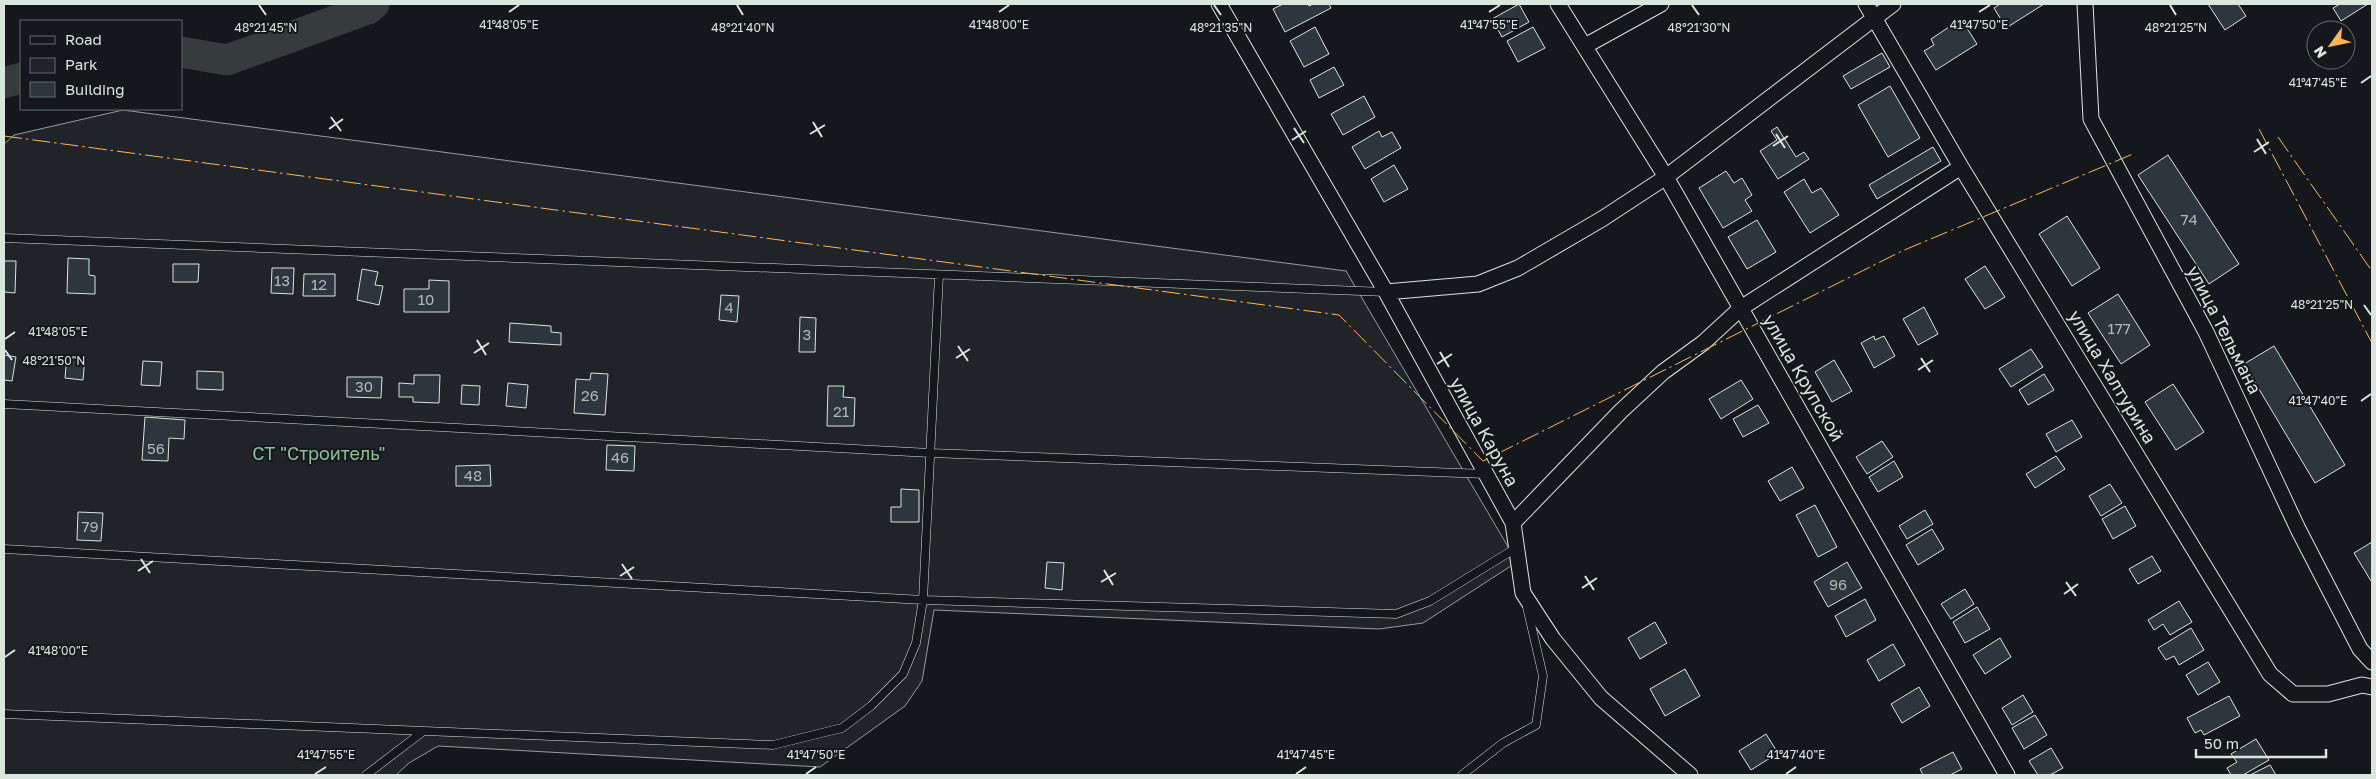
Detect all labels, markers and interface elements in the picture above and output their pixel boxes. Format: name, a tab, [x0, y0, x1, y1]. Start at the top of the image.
text: 41°48'05"E	[479, 17, 539, 32]
text: 41°48'00"E	[969, 17, 1029, 32]
text: 41°47'55"E	[1460, 17, 1518, 32]
text: 41°47'50"E	[1950, 17, 2008, 32]
legend	[20, 20, 182, 110]
text: 48°21'45"N	[235, 20, 297, 35]
text: 48°21'40"N	[711, 20, 775, 35]
text: 48°21'35"N	[1190, 20, 1252, 35]
text: 48°21'30"N	[1667, 20, 1731, 35]
text: 48°21'25"N	[2145, 20, 2207, 35]
north arrow	[2306, 20, 2356, 70]
text: Road	[65, 30, 102, 48]
text: N	[2310, 43, 2330, 61]
text: Park	[65, 55, 98, 73]
text: 41°47'45"E	[2289, 75, 2347, 90]
text: Building	[65, 80, 125, 98]
house number: 74	[2180, 210, 2198, 228]
street label: улица Тельмана	[2183, 262, 2267, 397]
house number: 13	[274, 271, 290, 289]
house number: 12	[311, 275, 327, 293]
house number: 10	[418, 290, 434, 308]
text: 48°21'25"N	[2291, 297, 2353, 312]
house number: 4	[724, 298, 734, 316]
street label: улица Халтурина	[2064, 306, 2161, 447]
street label: улица Крупской	[1759, 310, 1849, 445]
house number: 177	[2107, 319, 2131, 337]
text: 41°48'05"E	[28, 324, 88, 339]
house number: 3	[803, 325, 811, 343]
text: 48°21'50"N	[23, 353, 85, 368]
street label: улица Каруна	[1446, 373, 1524, 490]
house number: 30	[355, 377, 373, 395]
house number: 26	[581, 386, 599, 404]
text: 41°47'40"E	[2289, 393, 2347, 408]
house number: 21	[833, 402, 849, 420]
house number: 56	[147, 439, 165, 457]
park label: СТ "Строитель"	[252, 442, 386, 464]
house number: 46	[611, 448, 629, 466]
house number: 48	[464, 466, 482, 484]
house number: 79	[81, 517, 99, 535]
house number: 96	[1829, 575, 1847, 593]
text: 41°48'00"E	[28, 643, 88, 658]
scale bar	[2196, 726, 2326, 758]
text: 50 m	[2204, 734, 2239, 752]
text: 41°47'55"E	[297, 747, 355, 762]
text: 41°47'50"E	[787, 747, 845, 762]
text: 41°47'45"E	[1277, 747, 1335, 762]
text: 41°47'40"E	[1767, 747, 1825, 762]

